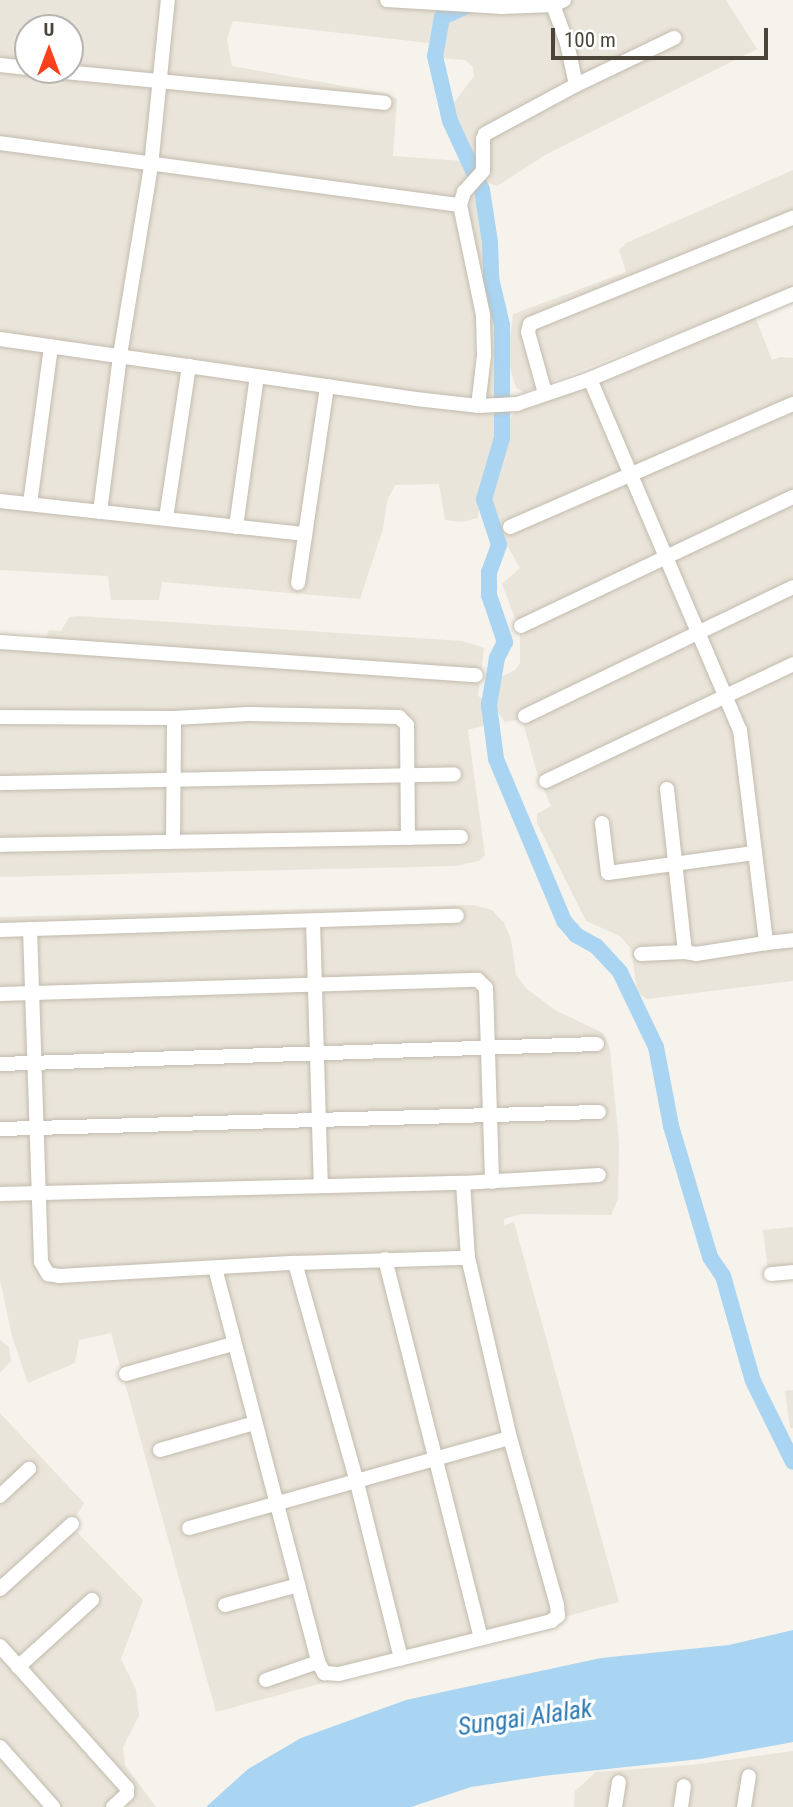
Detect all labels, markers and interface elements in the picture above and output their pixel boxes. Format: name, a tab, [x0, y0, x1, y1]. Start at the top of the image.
north arrow	[14, 14, 84, 84]
scale bar	[555, 14, 772, 58]
text: U	[44, 18, 54, 41]
text: 100 m	[564, 28, 616, 52]
water label: Sungai Alalak	[456, 1693, 594, 1743]

